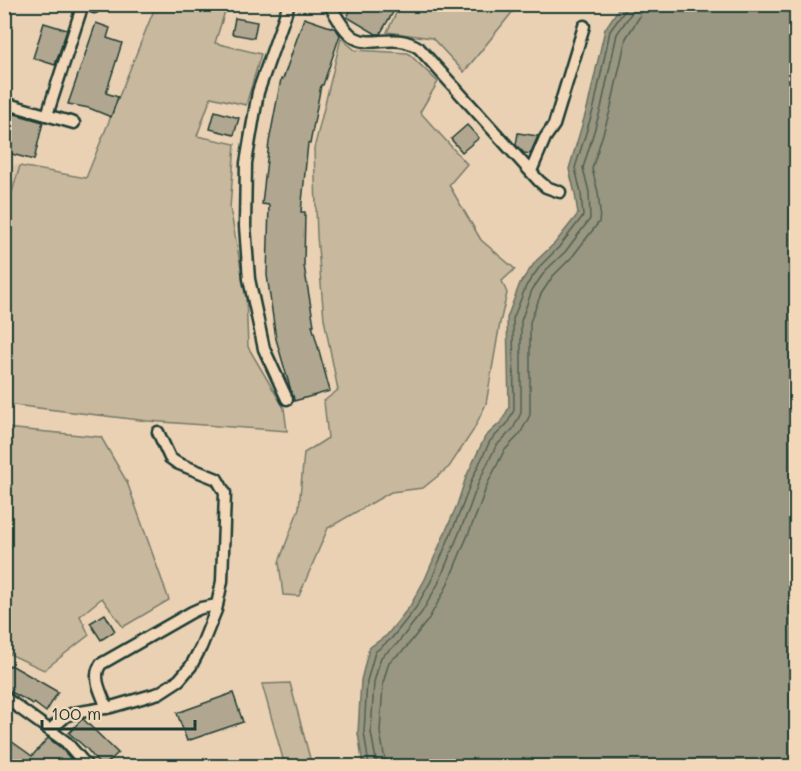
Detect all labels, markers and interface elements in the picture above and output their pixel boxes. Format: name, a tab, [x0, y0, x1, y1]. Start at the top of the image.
scale bar	[42, 693, 195, 731]
text: 100 m	[51, 701, 101, 725]

